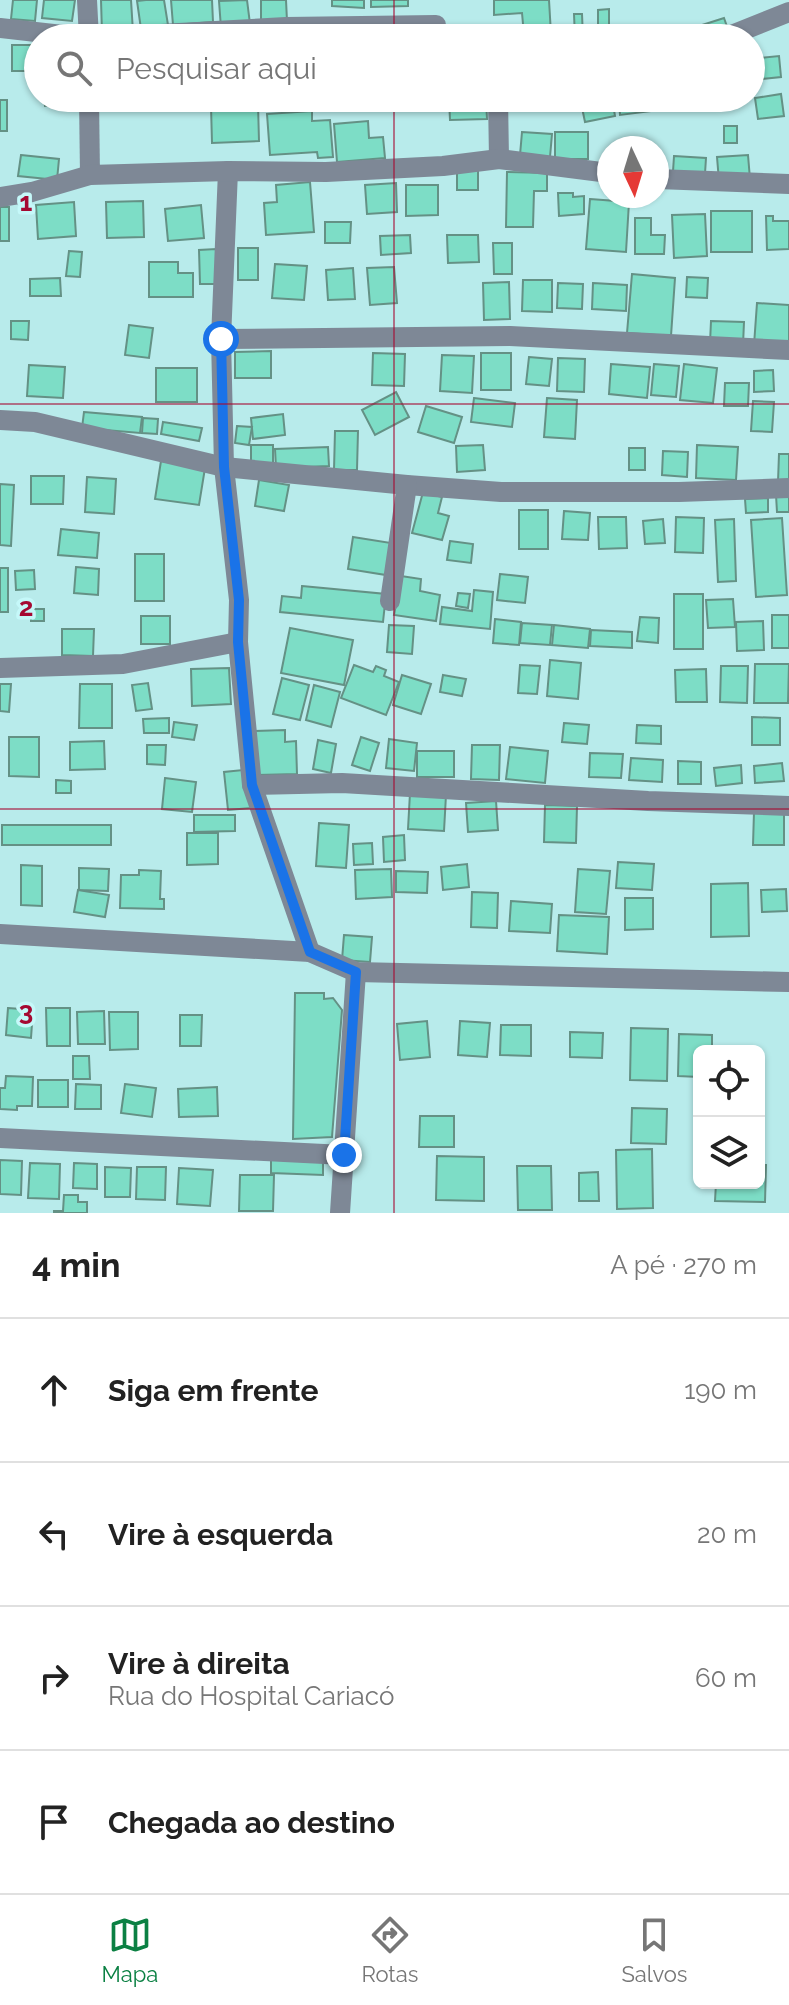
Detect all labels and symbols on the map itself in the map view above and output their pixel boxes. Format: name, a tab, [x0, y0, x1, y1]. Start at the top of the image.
north arrow	[597, 136, 669, 208]
text: 1	[20, 187, 33, 217]
route start	[203, 321, 239, 357]
text: 2	[19, 592, 33, 622]
text: 3	[19, 996, 33, 1026]
route end	[326, 1137, 362, 1173]

